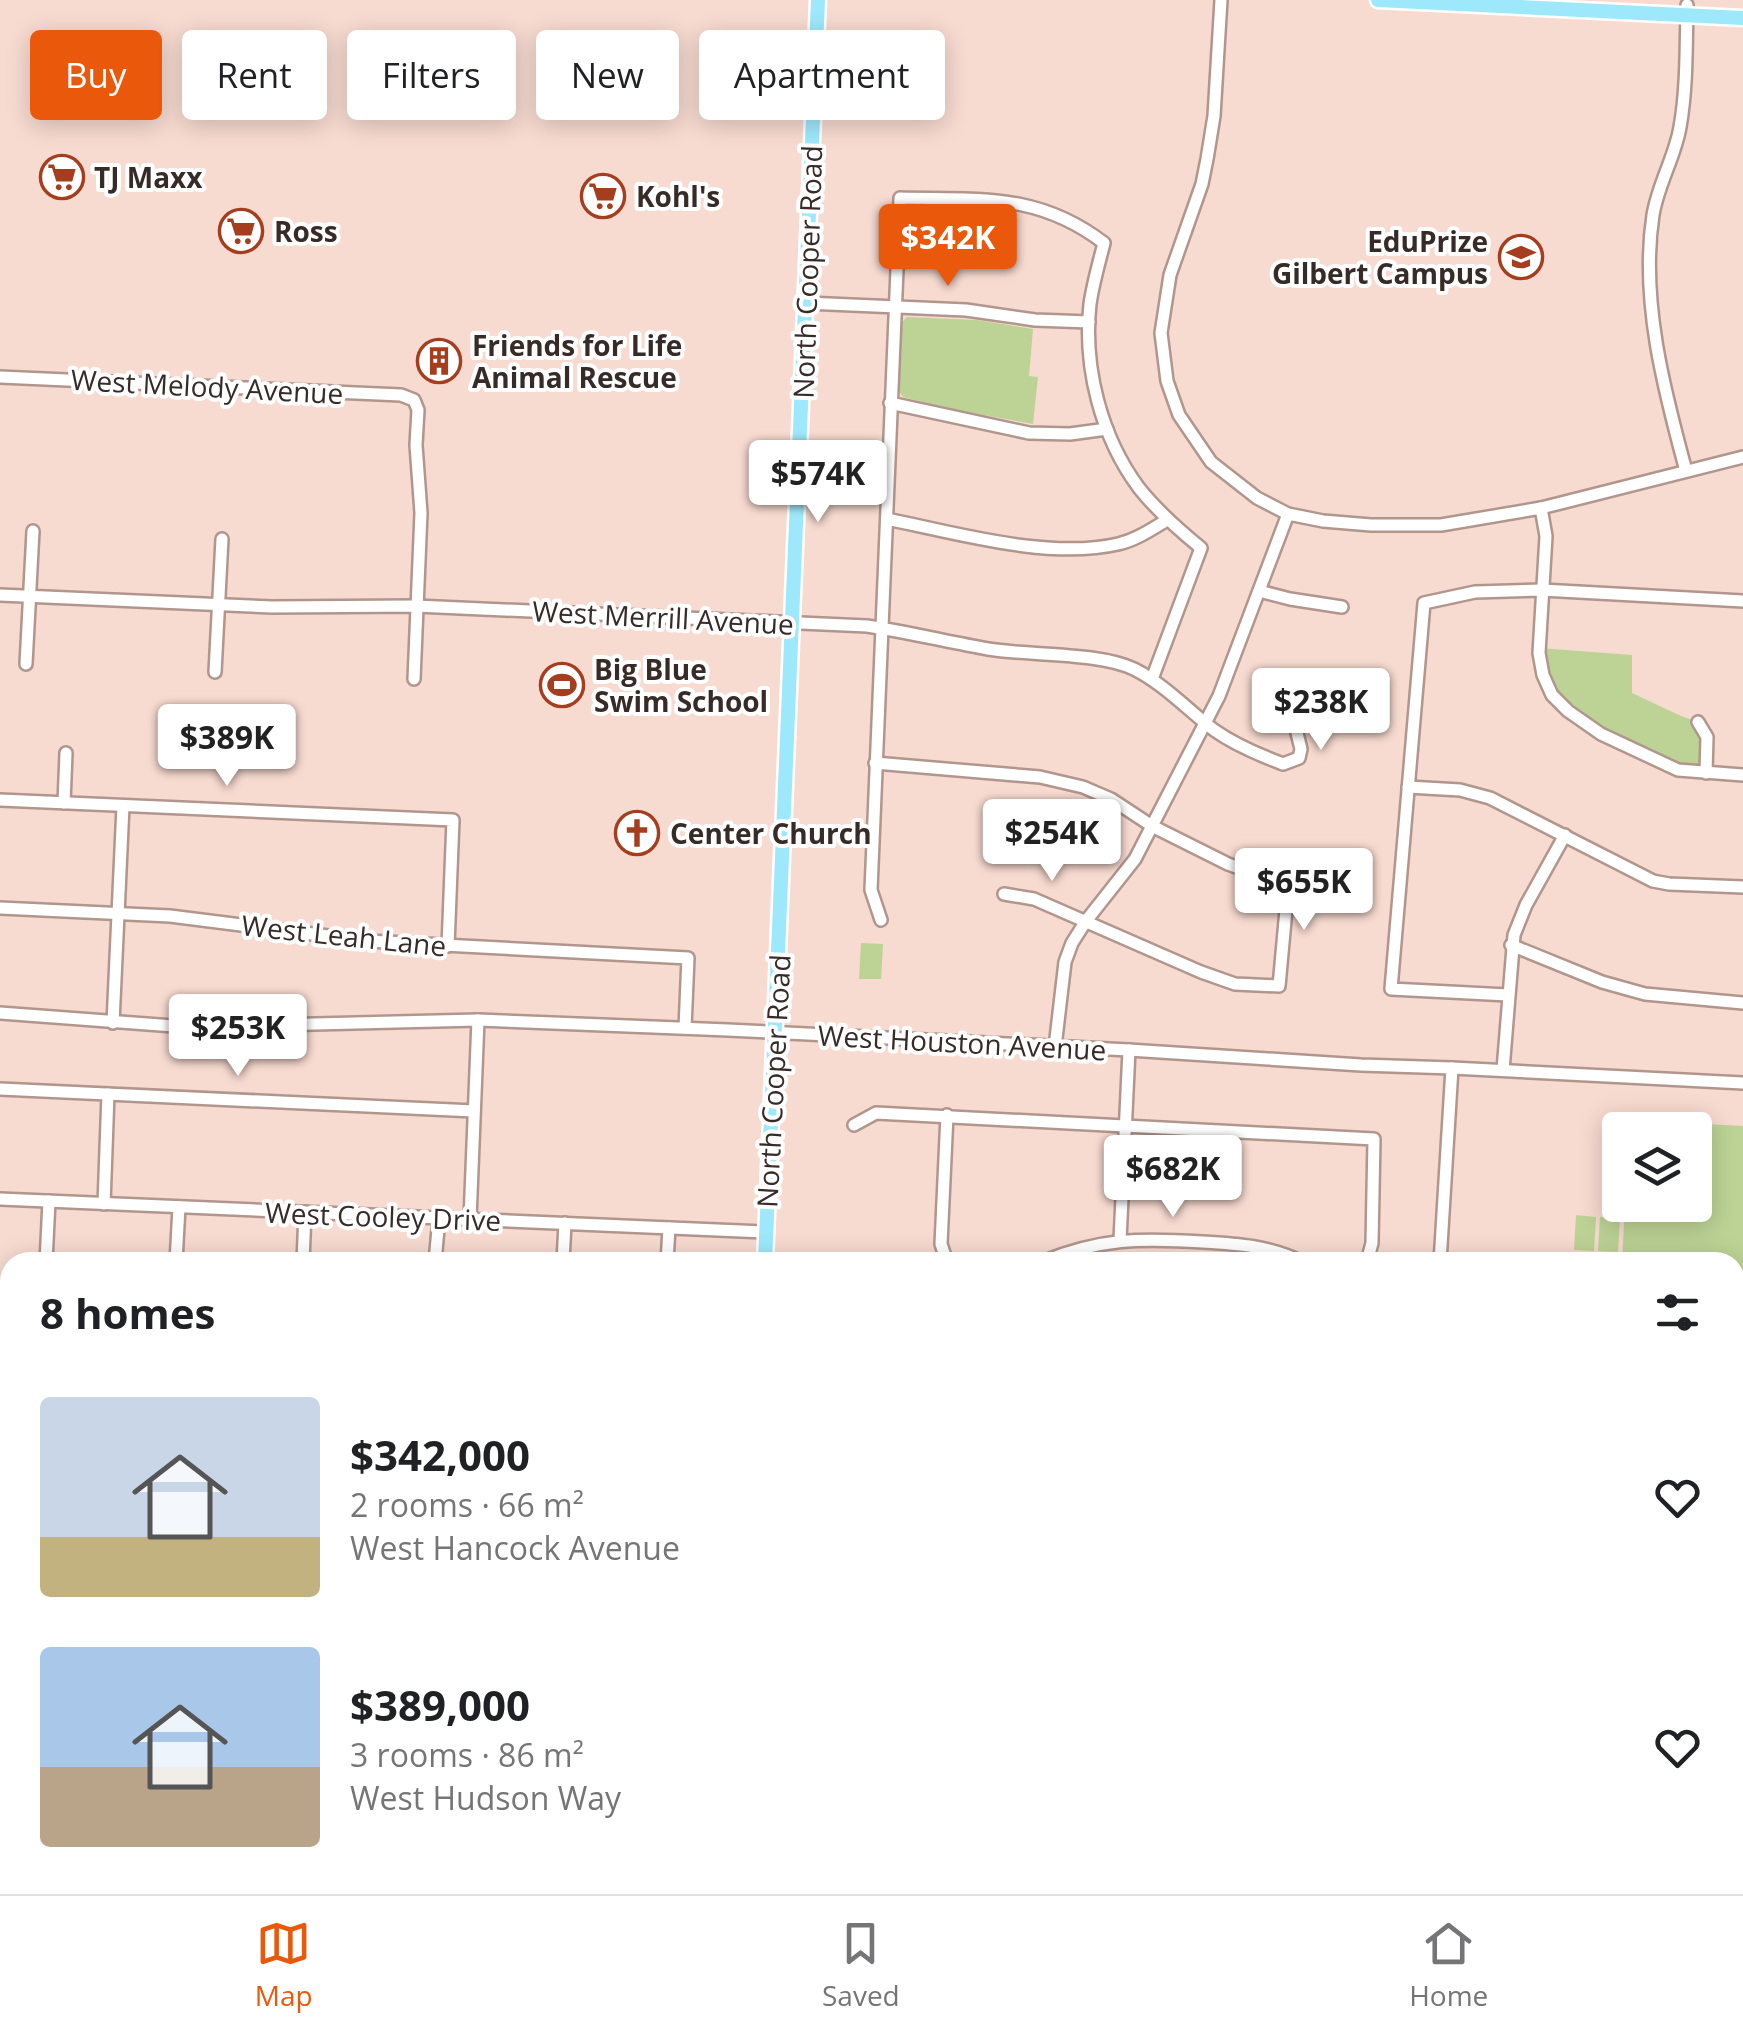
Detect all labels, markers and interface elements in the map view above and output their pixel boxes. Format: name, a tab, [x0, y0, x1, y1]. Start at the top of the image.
chip: Buy	[30, 30, 162, 120]
chip: Rent	[182, 30, 327, 120]
chip: Filters	[347, 30, 516, 120]
chip: New	[536, 30, 679, 120]
chip: Apartment	[699, 30, 945, 120]
street label: North Cooper Road	[784, 145, 830, 399]
supermarket icon: TJ Maxx	[39, 154, 85, 200]
place label: TJ Maxx	[94, 158, 203, 196]
supermarket icon: Kohl's	[580, 173, 626, 219]
place label: Kohl's	[636, 177, 720, 215]
pin: $342K	[878, 204, 1018, 289]
supermarket icon: Ross	[218, 208, 264, 254]
place label: Ross	[274, 212, 338, 250]
text: $342K	[901, 215, 995, 258]
place label: EduPrize Gilbert Campus	[1272, 222, 1488, 292]
school or university icon: EduPrize Gilbert Campus	[1498, 234, 1544, 280]
place label: Friends for Life Animal Rescue	[472, 326, 682, 396]
building icon: Friends for Life Animal Rescue	[416, 338, 462, 384]
street label: West Melody Avenue	[70, 360, 344, 412]
pin: $574K	[748, 440, 888, 525]
text: $574K	[771, 451, 865, 494]
street label: West Merrill Avenue	[531, 591, 795, 643]
place label: Big Blue Swim School	[594, 650, 768, 720]
sports icon: Big Blue Swim School	[539, 662, 585, 708]
pin: $238K	[1251, 668, 1391, 753]
text: $238K	[1274, 679, 1368, 722]
pin: $389K	[157, 704, 297, 789]
text: $389K	[180, 715, 274, 758]
pin: $254K	[982, 799, 1122, 884]
church icon: Center Church	[614, 810, 660, 856]
text: $254K	[1005, 810, 1099, 853]
place label: Center Church	[670, 814, 872, 852]
pin: $655K	[1234, 848, 1374, 933]
text: $655K	[1257, 859, 1351, 902]
street label: West Leah Lane	[240, 905, 448, 965]
street label: North Cooper Road	[747, 953, 799, 1209]
pin: $253K	[168, 994, 308, 1079]
text: $253K	[191, 1005, 285, 1048]
street label: West Houston Avenue	[817, 1015, 1107, 1069]
map controls	[1602, 1112, 1712, 1222]
button: layers	[1602, 1112, 1712, 1222]
pin: $682K	[1103, 1135, 1243, 1220]
text: $682K	[1126, 1146, 1220, 1189]
street label: West Cooley Drive	[264, 1193, 502, 1239]
text: 8 homes	[40, 1284, 215, 1341]
icon: filters	[1650, 1285, 1705, 1340]
text: $342,000	[350, 1426, 530, 1483]
icon: home	[120, 1437, 240, 1557]
icon: heart	[1650, 1470, 1705, 1525]
text: 2 rooms · 66 m²	[350, 1483, 584, 1526]
text: West Hancock Avenue	[350, 1526, 680, 1569]
text: $389,000	[350, 1676, 530, 1733]
icon: home	[120, 1687, 240, 1807]
icon: heart	[1650, 1720, 1705, 1775]
text: 3 rooms · 86 m²	[350, 1733, 584, 1776]
text: West Hudson Way	[350, 1776, 621, 1819]
tab: Map	[255, 1916, 313, 2014]
tab: Saved	[822, 1916, 900, 2014]
tab: Home	[1409, 1916, 1488, 2014]

